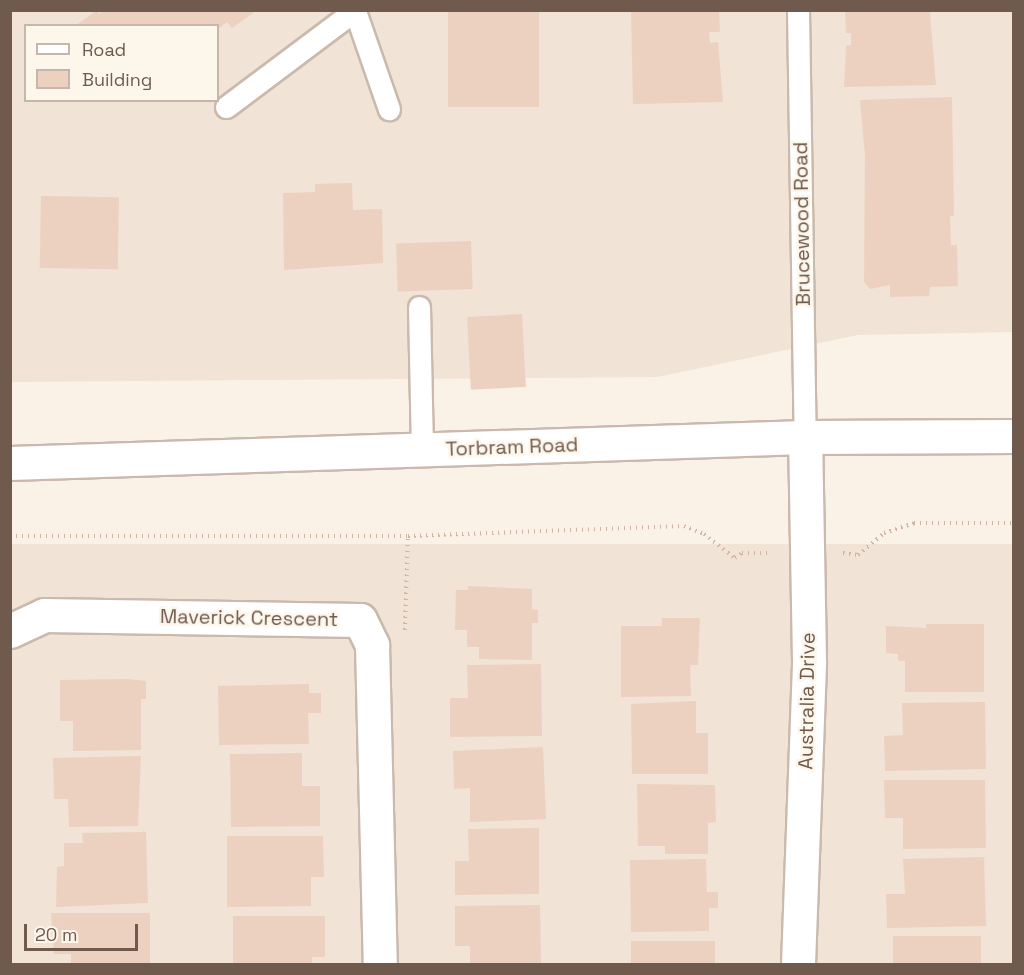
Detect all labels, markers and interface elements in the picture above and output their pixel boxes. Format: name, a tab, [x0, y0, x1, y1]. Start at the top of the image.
legend	[24, 24, 219, 102]
text: Road	[82, 38, 126, 61]
text: Building	[82, 68, 152, 91]
street label: Brucewood Road	[789, 142, 815, 306]
street label: Torbram Road	[445, 433, 579, 461]
street label: Maverick Crescent	[160, 604, 338, 632]
street label: Australia Drive	[794, 632, 820, 770]
scale bar	[27, 912, 141, 950]
text: 20 m	[35, 923, 78, 946]

